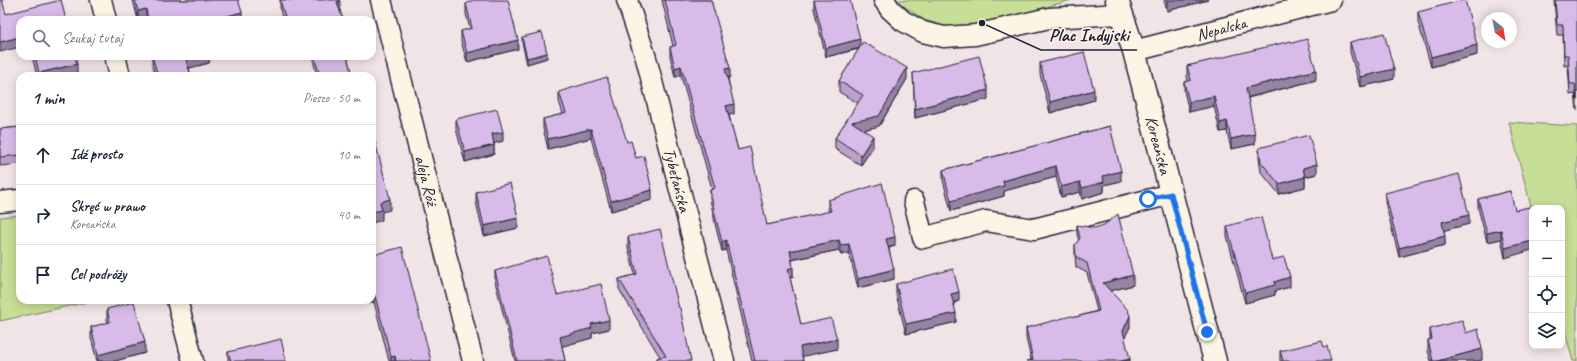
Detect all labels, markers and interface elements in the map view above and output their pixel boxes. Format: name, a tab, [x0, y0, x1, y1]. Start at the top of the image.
street label: Nepalska	[1194, 12, 1251, 45]
north arrow	[1481, 12, 1517, 48]
search box	[16, 16, 376, 60]
callout: Plac Indyjski	[1041, 20, 1137, 50]
text: Plac Indyjski	[1049, 24, 1131, 46]
icon: search	[30, 27, 52, 49]
text: Szukaj tutaj	[62, 29, 123, 48]
text: 1 min	[32, 88, 65, 109]
text: Pieszo · 50 m	[303, 90, 360, 106]
street label: Koreańska	[1140, 114, 1176, 178]
icon: ahead	[32, 144, 54, 166]
text: Idź prosto	[70, 145, 123, 164]
street label: Tybetańska	[659, 146, 696, 216]
text: 10 m	[338, 147, 360, 163]
street label: aleja Róż	[410, 153, 443, 209]
route start	[1139, 190, 1157, 208]
text: Skręć w prawo	[70, 197, 145, 216]
icon: right	[32, 204, 54, 226]
map controls	[1529, 205, 1565, 349]
button: +	[1529, 205, 1565, 241]
text: 40 m	[338, 207, 360, 223]
text: Koreańska	[70, 216, 115, 232]
button: −	[1529, 241, 1565, 277]
icon: arrive	[32, 264, 54, 286]
text: Cel podróży	[70, 265, 126, 284]
button: locate	[1529, 277, 1565, 313]
button: layers	[1529, 313, 1565, 349]
route end	[1198, 323, 1216, 341]

